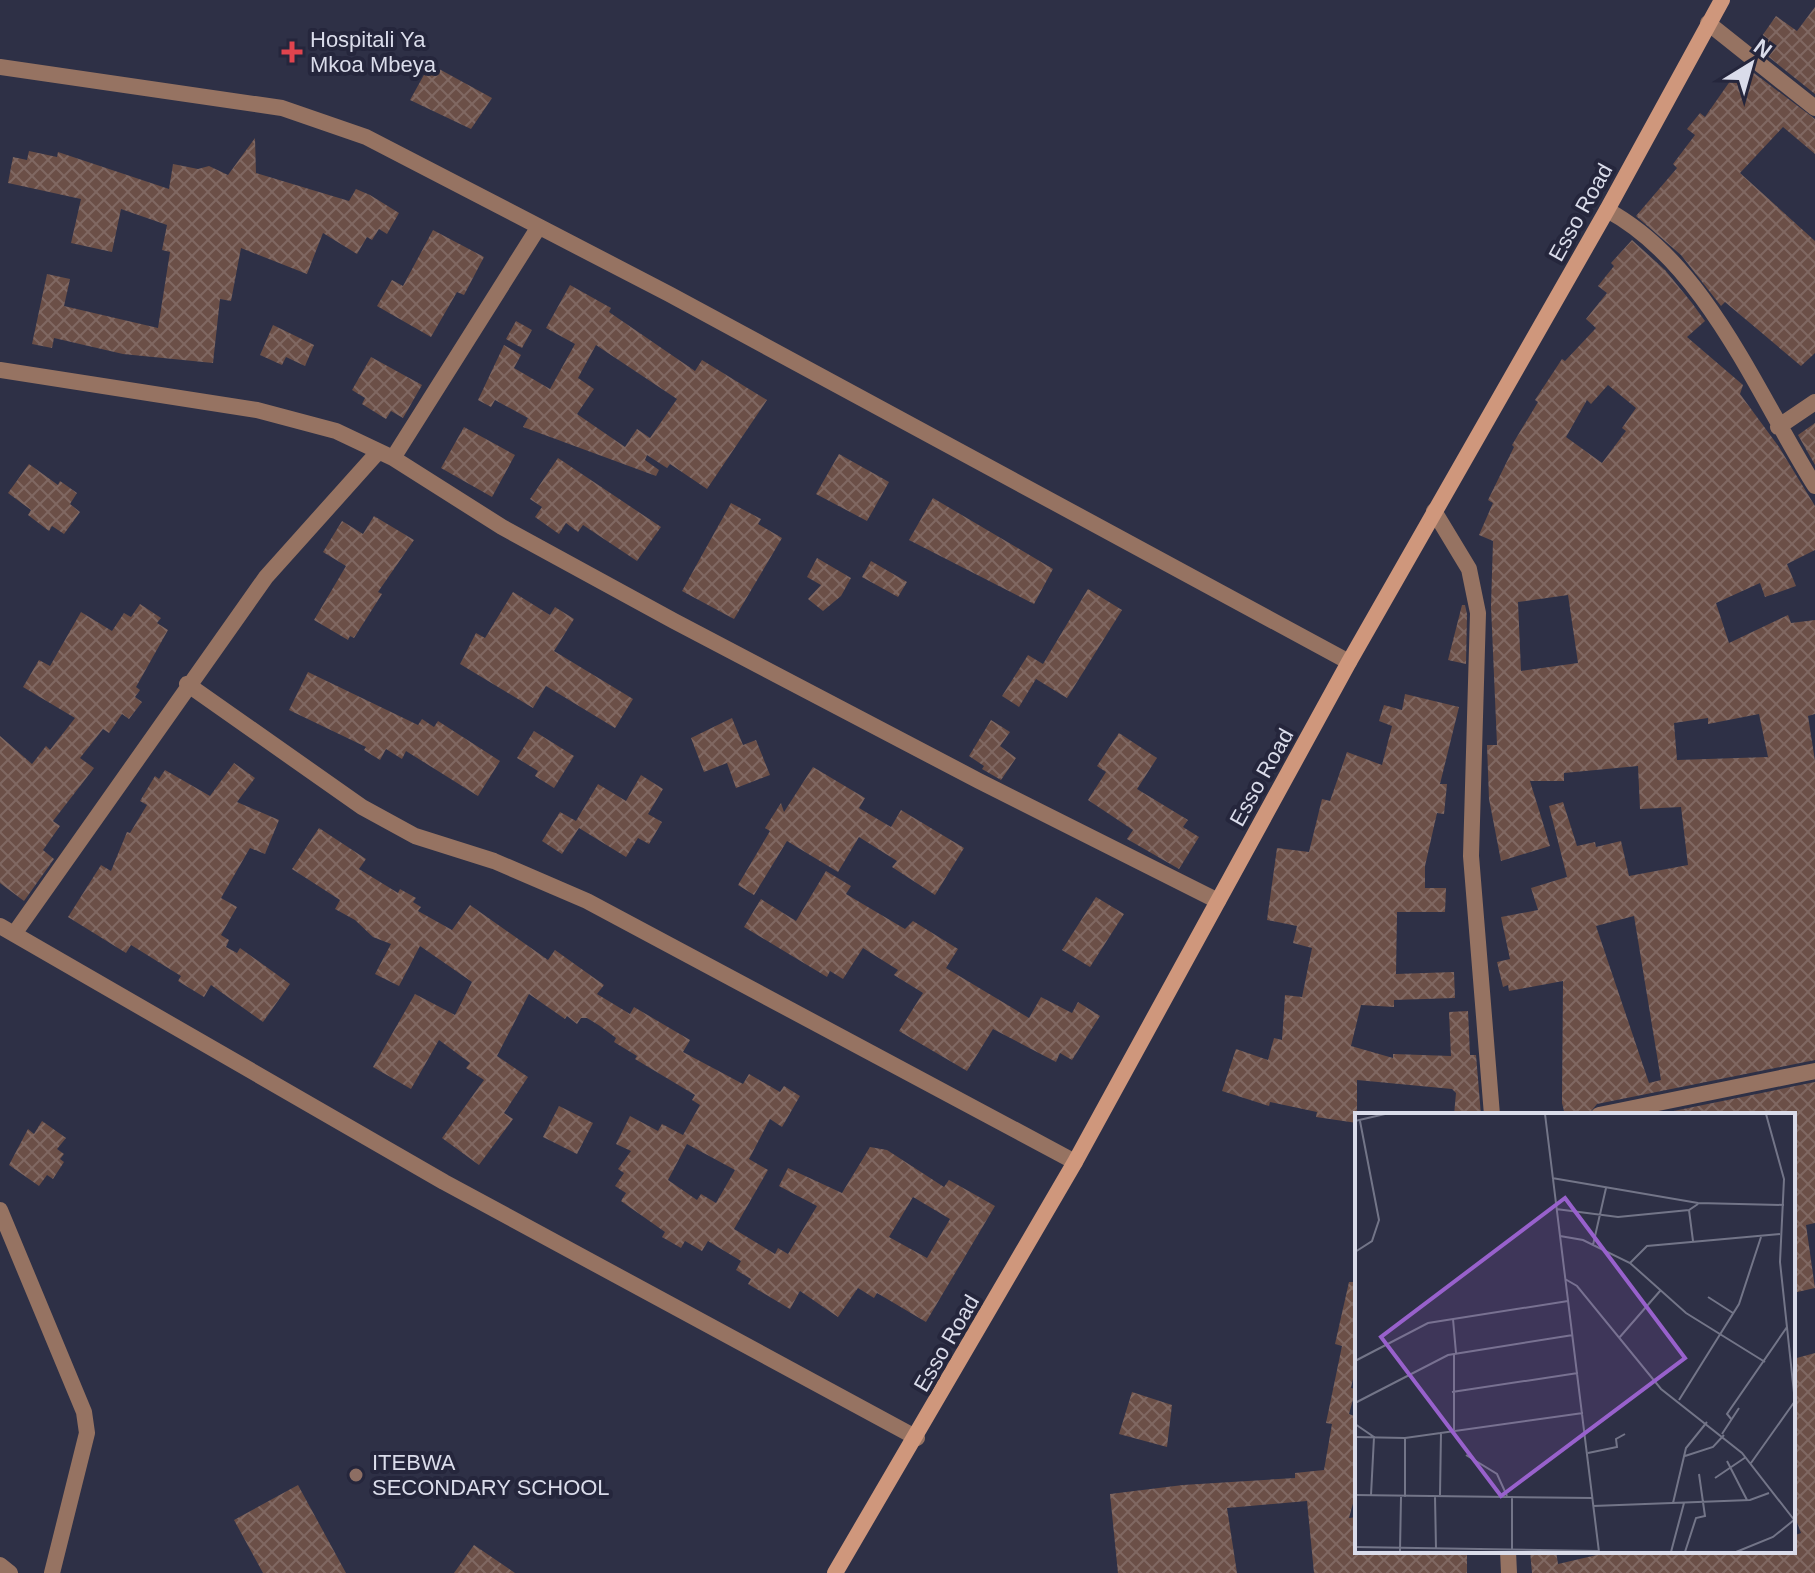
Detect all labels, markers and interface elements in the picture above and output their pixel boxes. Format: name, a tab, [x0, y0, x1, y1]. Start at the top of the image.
north arrow	[1711, 24, 1791, 104]
place label: Hospitali Ya Mkoa Mbeya	[310, 27, 437, 77]
text: N	[1749, 34, 1777, 63]
marker: Hospitali Ya Mkoa Mbeya	[281, 41, 303, 63]
street label: Esso Road	[1543, 159, 1617, 265]
street label: Esso Road	[1224, 724, 1298, 830]
inset map	[1355, 1113, 1795, 1553]
street label: Esso Road	[909, 1290, 984, 1396]
place label: ITEBWA SECONDARY SCHOOL	[372, 1450, 610, 1500]
marker: ITEBWA SECONDARY SCHOOL	[347, 1466, 365, 1484]

